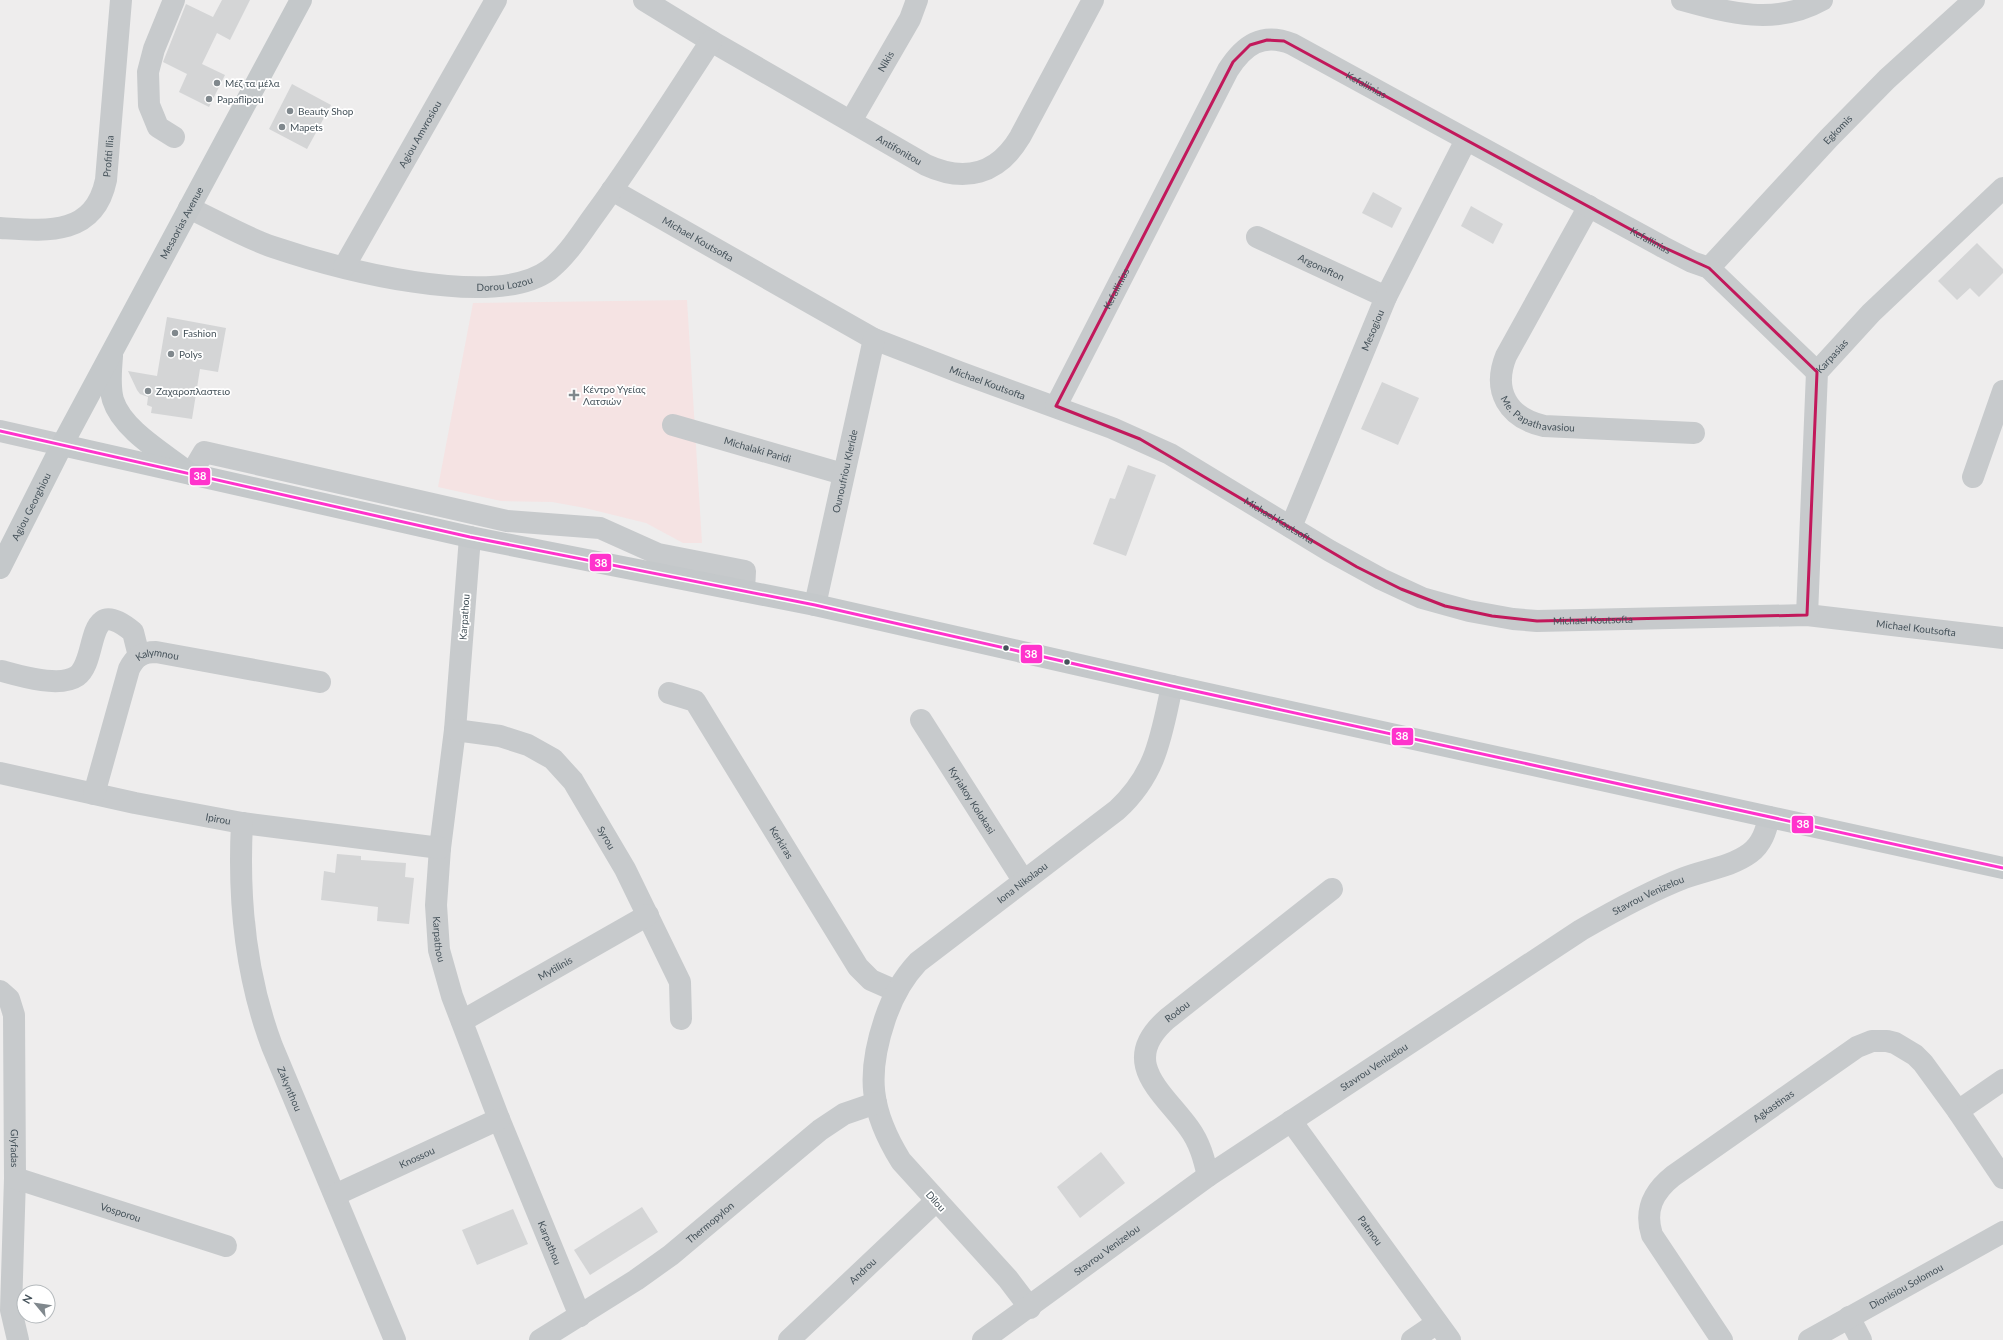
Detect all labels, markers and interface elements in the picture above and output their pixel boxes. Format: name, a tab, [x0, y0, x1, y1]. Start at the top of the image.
street label: Nikis	[875, 49, 896, 74]
street label: Kefallinias	[1344, 69, 1389, 101]
place label: Μέζ τα μέλα	[225, 77, 280, 89]
marker: Μέζ τα μέλα	[212, 78, 222, 88]
place label: Papaflipou	[217, 93, 263, 105]
marker: Papaflipou	[204, 94, 214, 104]
street label: Agiou Amvrosiou	[396, 98, 443, 170]
place label: Beauty Shop	[298, 105, 354, 117]
marker: Beauty Shop	[285, 106, 295, 116]
street label: Egkomis	[1820, 112, 1854, 147]
place label: Mapets	[290, 121, 323, 133]
marker: Mapets	[277, 122, 287, 132]
street label: Antifonitou	[875, 132, 924, 167]
street label: Profiti Ilia	[100, 135, 116, 178]
street label: Mesaorias Avenue	[157, 185, 206, 261]
street label: Michael Koutsofta	[660, 214, 736, 264]
street label: Kefallinias	[1628, 224, 1673, 256]
street label: Argonafton	[1296, 251, 1346, 283]
street label: Kefallinias	[1101, 266, 1132, 311]
street label: Dorou Lozou	[476, 273, 534, 293]
street label: Mesogiou	[1359, 308, 1386, 352]
place label: Fashion	[183, 327, 216, 339]
marker: Fashion	[170, 328, 180, 338]
street label: Karpasias	[1813, 336, 1850, 375]
place label: Polys	[179, 348, 202, 360]
marker: Polys	[166, 349, 176, 359]
street label: Michael Koutsofta	[948, 363, 1027, 402]
place label: Κέντρο Υγείας Λατσιών	[583, 383, 646, 407]
place label: Ζαχαροπλαστειο	[156, 385, 231, 397]
marker: Ζαχαροπλαστειο	[143, 386, 153, 396]
marker: Κέντρο Υγείας Λατσιών	[568, 389, 580, 401]
street label: Me. Papathavasiou	[1498, 394, 1575, 433]
street label: Ounoufriou Kleride	[830, 428, 860, 514]
street label: Michalaki Paridi	[723, 434, 793, 465]
line badge: 38	[189, 467, 211, 486]
text: 38	[194, 469, 206, 482]
street label: Agiou Georghiou	[9, 470, 53, 542]
street label: Michael Koutsofta	[1242, 494, 1317, 546]
line badge: 38	[589, 553, 612, 572]
text: 38	[595, 556, 607, 569]
street label: Karpathou	[456, 594, 472, 640]
street label: Michael Koutsofta	[1553, 613, 1633, 627]
street label: Michael Koutsofta	[1876, 617, 1957, 638]
unlabelled marker	[1001, 643, 1011, 653]
line badge: 38	[1020, 644, 1043, 664]
street label: Kalymnou	[133, 646, 180, 663]
text: 38	[1025, 647, 1037, 660]
unlabelled marker	[1062, 657, 1072, 667]
line badge: 38	[1391, 727, 1414, 746]
text: 38	[1396, 729, 1408, 742]
street label: Kyriakoy Kolokasi	[946, 764, 998, 836]
street label: Ipirou	[205, 810, 232, 827]
line badge: 38	[1791, 815, 1814, 834]
text: 38	[1797, 817, 1809, 830]
street label: Syrou	[595, 824, 618, 851]
street label: Kerkiras	[767, 824, 796, 861]
street label: Iona Nikolaou	[994, 859, 1050, 906]
street label: Stavrou Venizelou	[1610, 873, 1686, 917]
street label: Karpathou	[431, 916, 448, 963]
street label: Mytilinis	[536, 953, 574, 983]
street label: Rodou	[1162, 998, 1192, 1025]
street label: Stavrou Venizelou	[1338, 1040, 1410, 1093]
street label: Zakynthou	[275, 1065, 305, 1113]
street label: Agkastinas	[1750, 1087, 1796, 1124]
street label: Glyfadas	[9, 1129, 21, 1167]
street label: Knossou	[397, 1144, 436, 1171]
street label: Dilou	[924, 1188, 948, 1214]
street label: Thermopylon	[684, 1199, 736, 1246]
street label: Vosporou	[99, 1200, 142, 1224]
street label: Patmou	[1356, 1213, 1385, 1247]
street label: Karpathou	[536, 1219, 564, 1266]
street label: Stavrou Venizelou	[1071, 1222, 1142, 1278]
street label: Androu	[846, 1255, 878, 1286]
street label: Dionisiou Solomou	[1867, 1261, 1945, 1311]
north arrow	[16, 1284, 56, 1324]
text: N	[19, 1292, 35, 1306]

